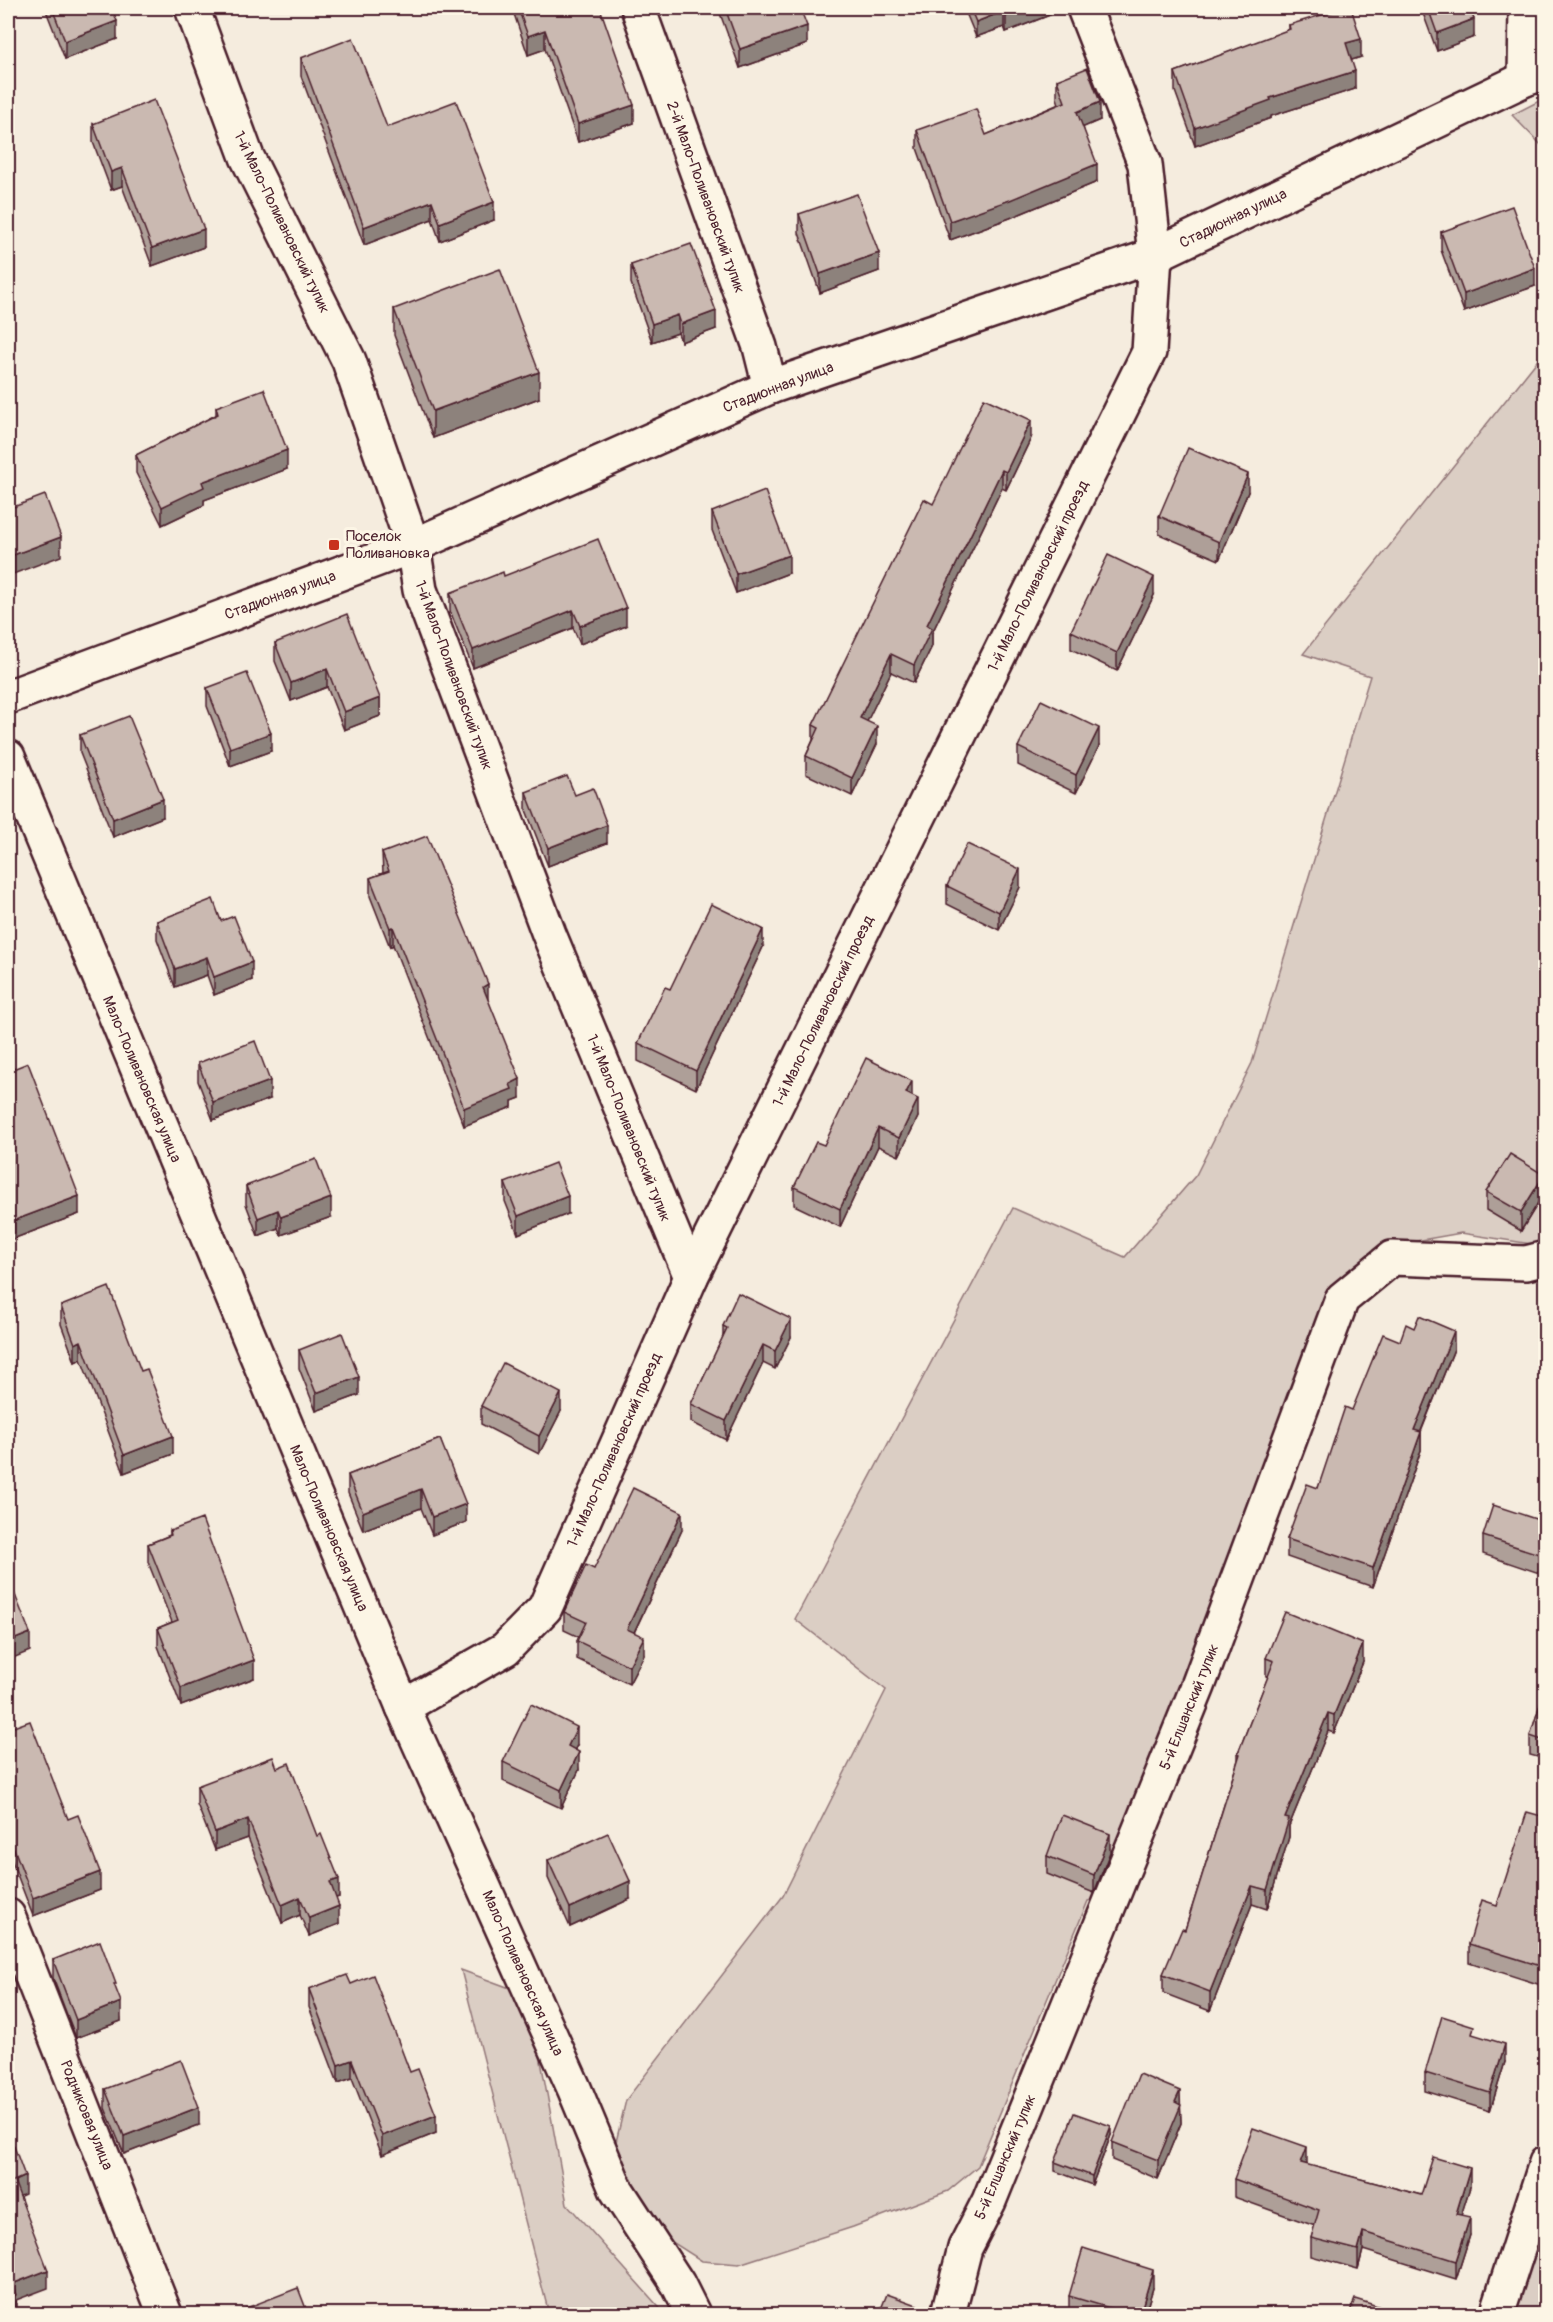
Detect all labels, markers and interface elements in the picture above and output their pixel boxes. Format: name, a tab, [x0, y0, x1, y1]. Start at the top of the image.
street label: 2-й Мало-Поливановский тупик	[662, 99, 749, 296]
street label: 1-й Мало-Поливановский тупик	[229, 128, 334, 317]
street label: Стадионная улица	[1176, 184, 1290, 253]
street label: Стадионная улица	[720, 358, 836, 417]
street label: 1-й Мало-Поливановский проезд	[984, 477, 1093, 675]
place label: Поселок Поливановка	[346, 527, 430, 563]
marker: Поселок Поливановка	[327, 538, 341, 552]
street label: Стадионная улица	[222, 567, 338, 624]
street label: 1-й Мало-Поливановский тупик	[410, 578, 497, 773]
street label: 1-й Мало-Поливановский проезд	[769, 912, 878, 1110]
street label: Мало-Поливановская улица	[98, 993, 185, 1165]
street label: 1-й Мало-Поливановский тупик	[582, 1032, 675, 1225]
street label: 1-й Мало-Поливановский проезд	[563, 1350, 666, 1550]
street label: Мало-Поливановская улица	[285, 1442, 372, 1614]
street label: 5-й Елшанский тупик	[1156, 1641, 1224, 1773]
street label: Мало-Поливановская улица	[477, 1888, 568, 2059]
street label: Родниковая улица	[56, 2058, 117, 2173]
street label: 5-й Елшанский тупик	[970, 2091, 1041, 2223]

